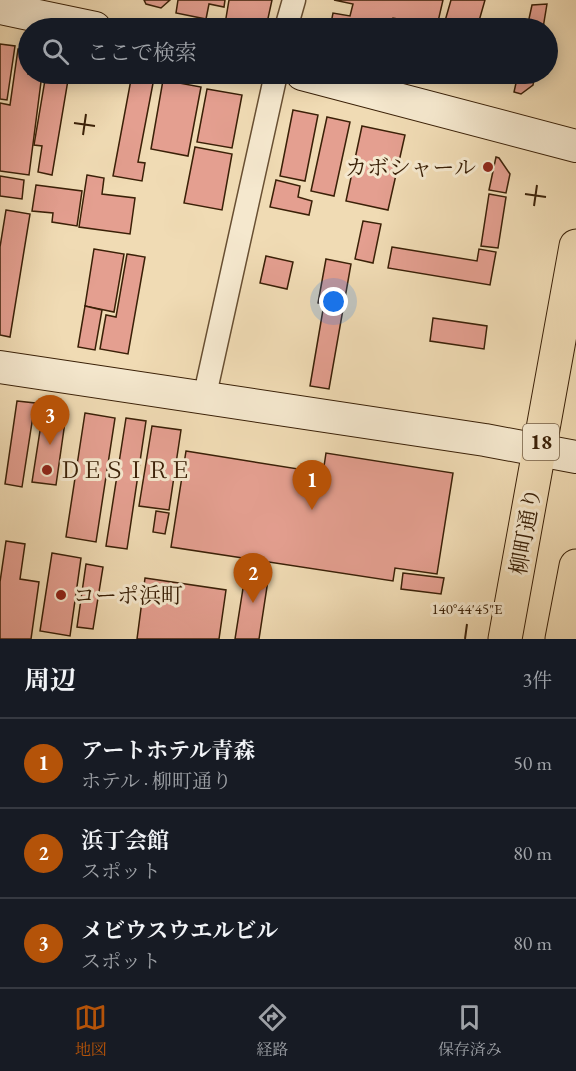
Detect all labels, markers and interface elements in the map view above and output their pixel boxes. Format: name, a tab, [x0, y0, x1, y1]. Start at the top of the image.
search box	[18, 18, 558, 84]
icon: search	[39, 35, 72, 68]
text: ここで検索	[87, 38, 197, 67]
place label: カボシャール	[345, 153, 476, 182]
marker: カボシャール	[481, 160, 495, 174]
your location	[319, 287, 348, 316]
pin: 3	[31, 396, 70, 445]
road number: 18	[523, 424, 559, 460]
place label: ＤＥＳＩＲＥ	[59, 456, 191, 485]
pin: 1	[292, 460, 332, 510]
marker: ＤＥＳＩＲＥ	[40, 463, 54, 477]
street label: 柳町通り	[504, 485, 547, 577]
pin: 2	[234, 554, 272, 603]
place label: コーポ浜町	[73, 581, 183, 610]
marker: コーポ浜町	[54, 588, 68, 602]
text: 140°44'45"E	[431, 599, 503, 618]
text: 周辺	[24, 663, 76, 697]
text: 3件	[522, 667, 552, 693]
text: アートホテル青森	[81, 736, 255, 765]
text: 1	[38, 750, 49, 776]
text: 50 m	[513, 750, 552, 776]
text: ホテル · 柳町通り	[81, 768, 232, 794]
text: 浜丁会館	[81, 826, 169, 855]
text: 2	[38, 840, 49, 866]
text: 80 m	[513, 840, 552, 866]
text: スポット	[81, 858, 161, 884]
text: メビウスウエルビル	[81, 916, 278, 945]
text: 3	[38, 930, 49, 956]
text: 80 m	[513, 930, 552, 956]
text: スポット	[81, 948, 161, 974]
tab: 地図	[74, 1001, 107, 1060]
tab: 経路	[256, 1001, 289, 1060]
tab: 保存済み	[438, 1001, 502, 1060]

